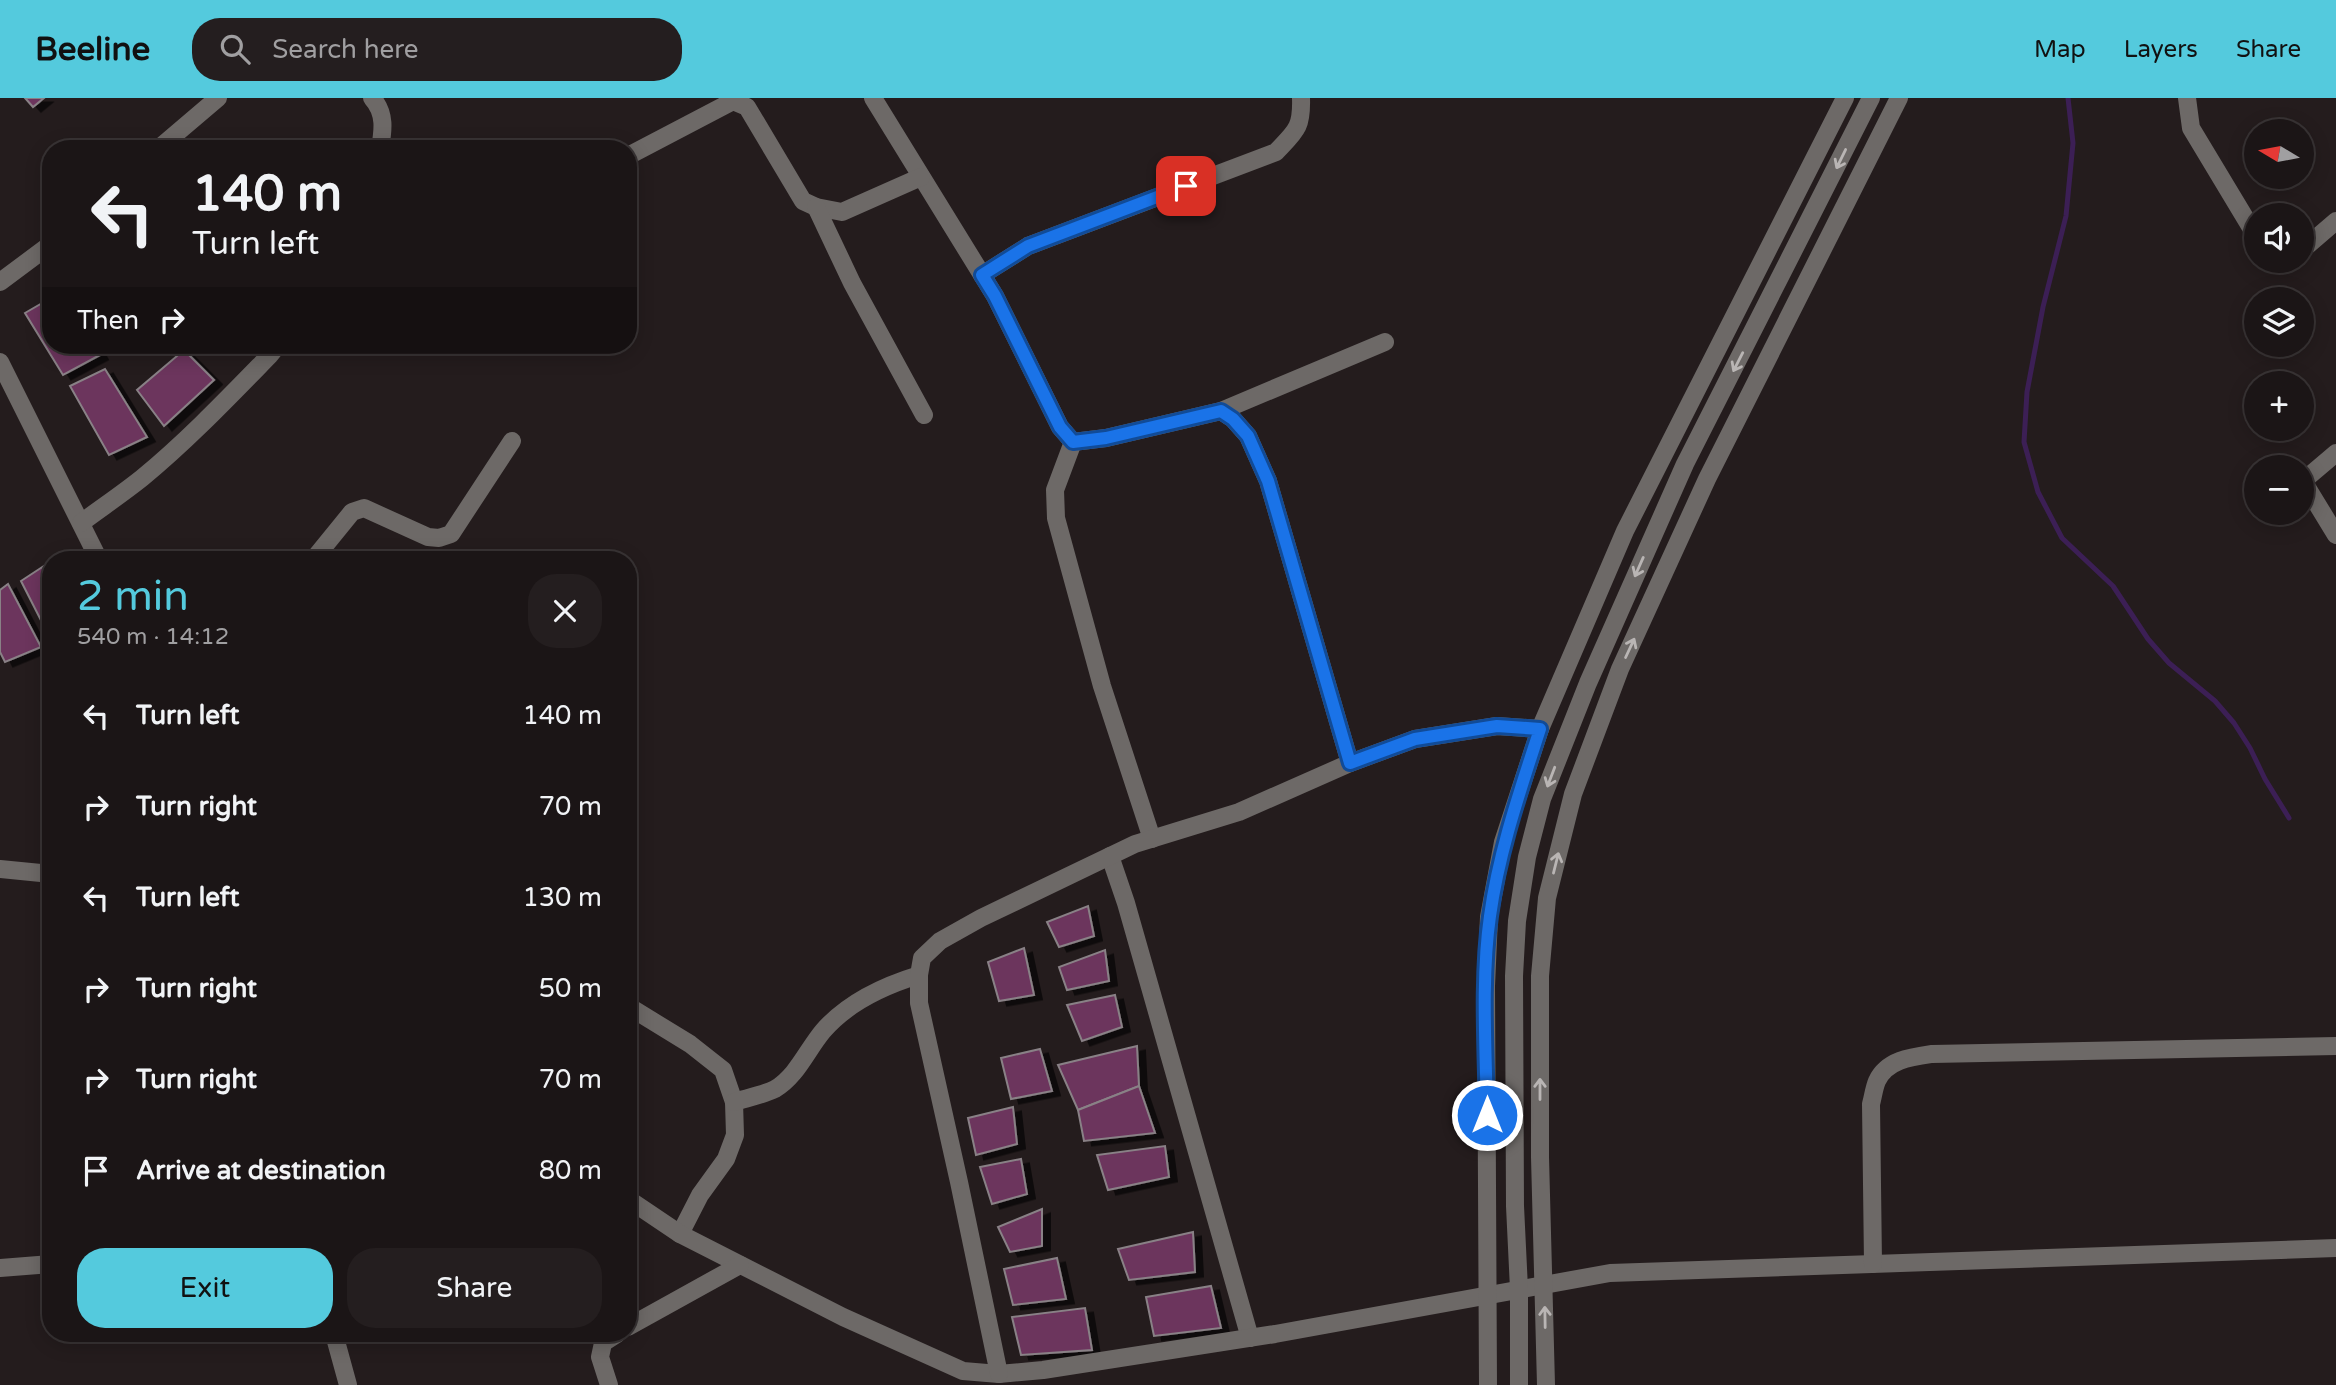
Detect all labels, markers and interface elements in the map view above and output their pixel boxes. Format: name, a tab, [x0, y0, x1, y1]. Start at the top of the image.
search box	[192, 18, 682, 81]
text: Beeline	[35, 30, 150, 69]
icon: search	[216, 30, 254, 68]
text: Search here	[272, 34, 418, 65]
text: Map	[2034, 35, 2086, 64]
text: Layers	[2124, 35, 2198, 64]
text: Share	[2236, 35, 2301, 64]
north arrow	[2244, 119, 2314, 189]
map controls	[2244, 119, 2314, 525]
one-way arrow	[1834, 148, 1847, 169]
pin	[1156, 156, 1216, 216]
text: 140 m	[192, 165, 342, 224]
icon: arrive	[1167, 167, 1205, 205]
icon: left	[77, 168, 168, 259]
button: sound	[2244, 203, 2314, 273]
text: Turn left	[192, 225, 319, 263]
button: layers	[2244, 287, 2314, 357]
icon: right	[153, 301, 191, 339]
text: Then	[77, 305, 139, 336]
one-way arrow	[1730, 351, 1744, 372]
button: +	[2244, 371, 2314, 441]
button: −	[2244, 455, 2314, 525]
one-way arrow	[1632, 556, 1645, 577]
text: 2 min	[77, 571, 189, 622]
button: close	[528, 574, 602, 648]
text: 540 m · 14:12	[77, 623, 229, 651]
one-way arrow	[1624, 638, 1637, 659]
icon: left	[77, 697, 115, 735]
text: Turn left	[136, 700, 239, 731]
text: 140 m	[522, 700, 602, 731]
one-way arrow	[1544, 765, 1557, 787]
icon: right	[77, 788, 115, 826]
text: Turn right	[136, 791, 257, 822]
text: 70 m	[539, 791, 602, 822]
one-way arrow	[1550, 852, 1563, 875]
icon: left	[77, 879, 115, 917]
text: Turn left	[136, 882, 239, 913]
text: 130 m	[522, 882, 602, 913]
icon: right	[77, 970, 115, 1008]
text: Turn right	[136, 973, 257, 1004]
text: 50 m	[539, 973, 602, 1004]
icon: right	[77, 1061, 115, 1099]
text: Turn right	[136, 1064, 257, 1095]
text: 70 m	[539, 1064, 602, 1095]
position arrow	[1450, 1078, 1524, 1152]
one-way arrow	[1533, 1078, 1547, 1101]
icon: arrive	[77, 1152, 115, 1190]
text: Arrive at destination	[136, 1155, 386, 1186]
text: 80 m	[539, 1155, 602, 1186]
button: Exit	[77, 1248, 333, 1328]
button: Share	[347, 1248, 602, 1328]
one-way arrow	[1538, 1306, 1552, 1329]

